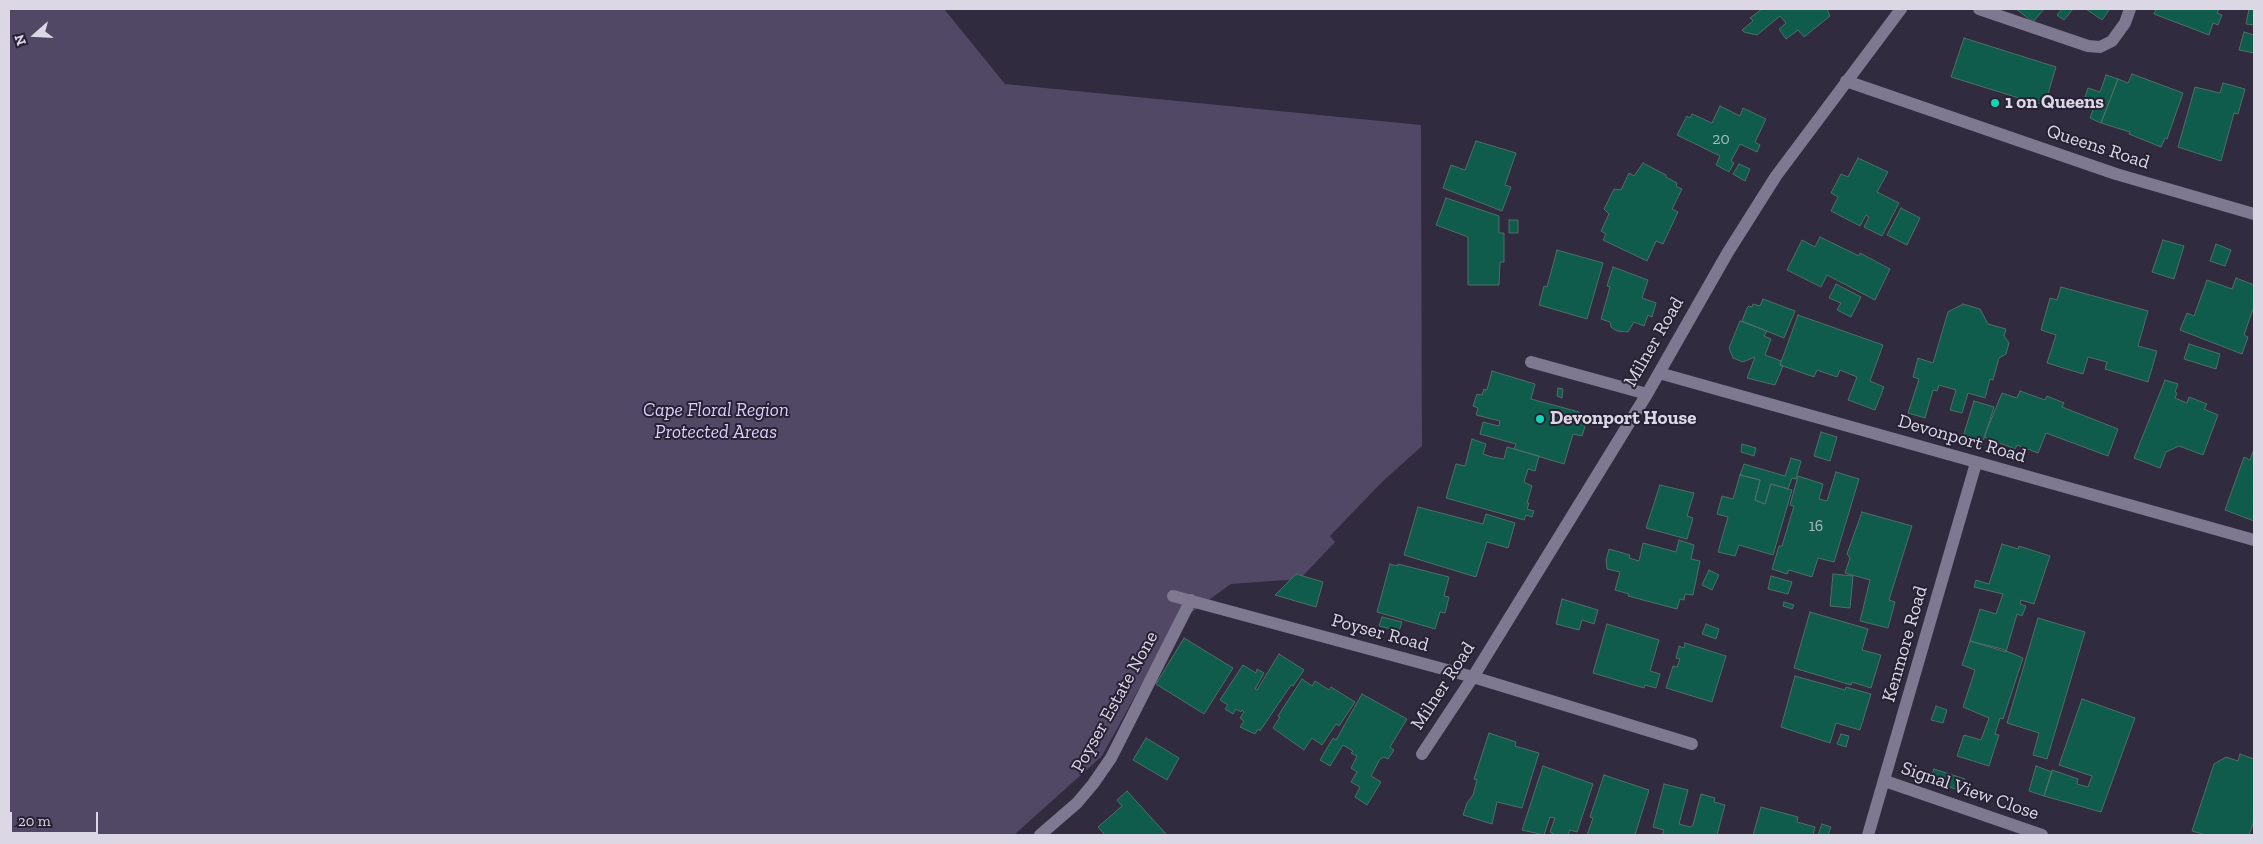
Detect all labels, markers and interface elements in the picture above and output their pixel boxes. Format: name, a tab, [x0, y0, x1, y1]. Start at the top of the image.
north arrow	[10, 10, 60, 60]
text: N	[11, 32, 30, 48]
place label: 1 on Queens	[2005, 92, 2104, 114]
marker: 1 on Queens	[1989, 97, 2001, 109]
street label: Queens Road	[2044, 120, 2152, 174]
house number: 20	[1712, 129, 1730, 149]
street label: Milner Road	[1619, 293, 1689, 391]
park label: Cape Floral Region Protected Areas	[643, 400, 789, 444]
place label: Devonport House	[1550, 408, 1696, 430]
street label: Devonport Road	[1895, 410, 2029, 468]
marker: Devonport House	[1534, 413, 1546, 425]
house number: 16	[1809, 516, 1823, 536]
street label: Kenmore Road	[1878, 583, 1932, 705]
street label: Poyser Road	[1329, 609, 1431, 657]
street label: Poyser Estate None	[1067, 627, 1163, 777]
street label: Milner Road	[1406, 638, 1480, 734]
street label: Signal View Close	[1898, 757, 2042, 825]
scale bar	[12, 802, 100, 834]
text: 20 m	[18, 812, 51, 830]

